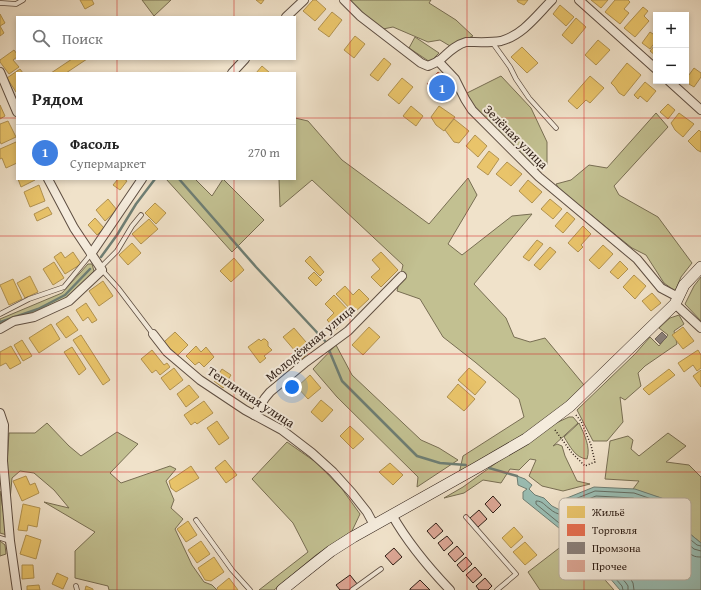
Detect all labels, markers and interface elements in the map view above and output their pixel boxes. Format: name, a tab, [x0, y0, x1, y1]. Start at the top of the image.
map controls	[653, 12, 689, 84]
button: +	[653, 12, 689, 48]
search box	[16, 16, 296, 60]
icon: search	[30, 27, 52, 49]
text: Поиск	[62, 28, 103, 49]
button: −	[653, 48, 689, 84]
pin: 1	[429, 73, 455, 103]
text: Рядом	[32, 86, 83, 111]
street label: Зелёная улица	[479, 100, 553, 174]
text: Фасоль	[70, 133, 119, 154]
text: 1	[42, 143, 48, 162]
text: 270 m	[248, 143, 280, 162]
text: Супермаркет	[70, 154, 146, 173]
street label: Молодёжная улица	[261, 299, 359, 386]
street label: Тепличная улица	[204, 362, 299, 433]
your location	[282, 377, 302, 397]
legend	[559, 498, 691, 580]
text: Жильё	[591, 504, 625, 520]
text: Торговля	[592, 522, 637, 538]
text: Промзона	[592, 540, 641, 556]
text: Прочее	[592, 558, 627, 574]

